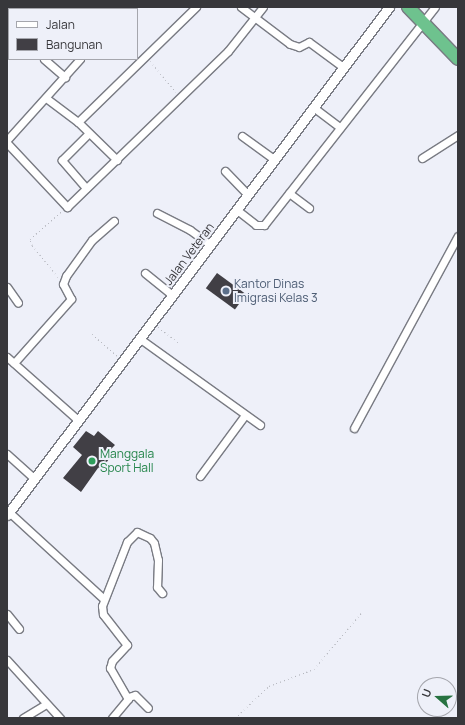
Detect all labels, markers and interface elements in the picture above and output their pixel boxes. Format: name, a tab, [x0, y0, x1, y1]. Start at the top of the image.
legend	[8, 8, 138, 60]
text: Jalan	[46, 16, 75, 33]
text: Bangunan	[46, 36, 102, 53]
street label: Jalan Veteran	[161, 220, 217, 288]
place label: Kantor Dinas Imigrasi Kelas 3	[234, 277, 318, 305]
marker: Kantor Dinas Imigrasi Kelas 3	[221, 286, 231, 296]
place label: Manggala Sport Hall	[100, 447, 154, 475]
marker: Manggala Sport Hall	[87, 456, 97, 466]
north arrow	[417, 677, 457, 717]
text: U	[418, 687, 435, 699]

